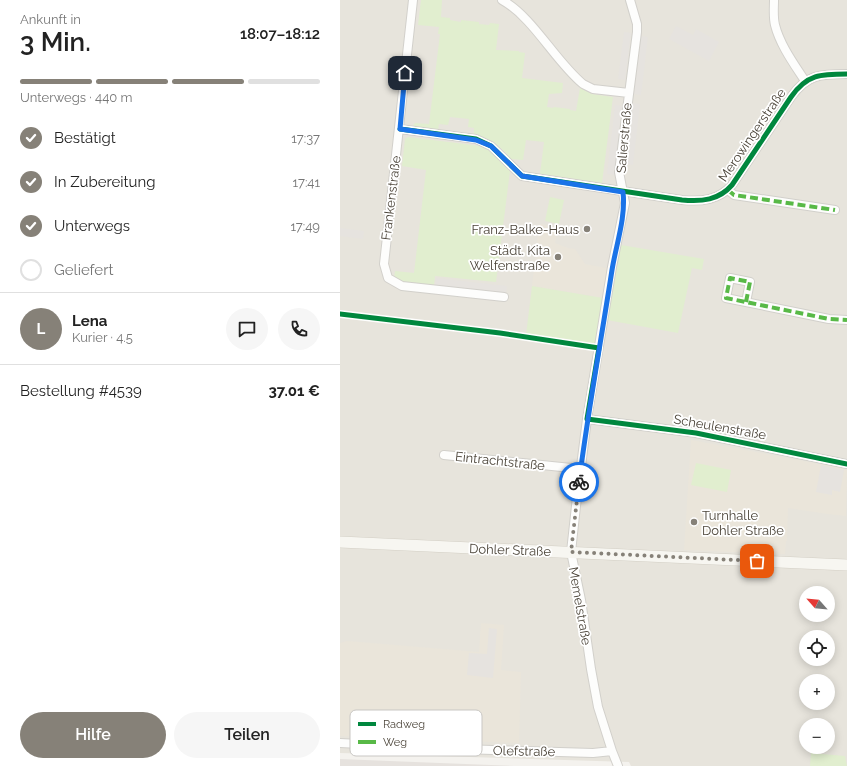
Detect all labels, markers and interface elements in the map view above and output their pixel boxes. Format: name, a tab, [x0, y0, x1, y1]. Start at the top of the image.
text: Ankunft in	[20, 12, 81, 27]
text: 18:07–18:12	[240, 25, 320, 43]
text: 3 Min.	[20, 27, 91, 57]
pin	[388, 56, 422, 90]
icon: home	[394, 62, 416, 84]
street label: Merowingerstraße	[715, 85, 789, 184]
text: Unterwegs · 440 m	[20, 90, 132, 105]
street label: Salierstraße	[613, 102, 635, 174]
icon: check	[20, 127, 42, 149]
text: Bestätigt	[54, 129, 116, 147]
text: 17:37	[291, 131, 320, 146]
street label: Frankenstraße	[378, 154, 404, 241]
icon: check	[20, 171, 42, 193]
text: In Zubereitung	[54, 173, 156, 191]
text: 17:41	[292, 175, 320, 190]
icon: check	[20, 215, 42, 237]
text: Unterwegs	[54, 217, 130, 235]
text: 17:49	[290, 219, 320, 234]
place label: Franz-Balke-Haus	[471, 222, 579, 237]
marker: Franz-Balke-Haus	[582, 224, 592, 234]
place label: Städt. Kita Welfenstraße	[470, 243, 550, 273]
marker: Städt. Kita Welfenstraße	[553, 252, 563, 262]
text: Geliefert	[54, 261, 113, 279]
button: chat	[226, 308, 268, 350]
button: phone	[278, 308, 320, 350]
text: Lena	[72, 312, 107, 330]
text: L	[37, 320, 45, 338]
text: Kurier · 4.5	[72, 330, 133, 345]
text: Bestellung #4539	[20, 382, 142, 400]
text: 37.01 €	[268, 382, 320, 400]
street label: Scheulenstraße	[673, 411, 768, 443]
street label: Eintrachtstraße	[454, 449, 546, 473]
courier	[559, 462, 599, 502]
icon: bike	[568, 471, 590, 493]
place label: Turnhalle Dohler Straße	[702, 508, 784, 538]
marker: Turnhalle Dohler Straße	[689, 517, 699, 527]
street label: Dohler Straße	[469, 541, 552, 559]
pin	[740, 544, 774, 578]
icon: bag	[746, 550, 768, 572]
street label: Memelstraße	[566, 566, 594, 647]
north arrow	[799, 586, 835, 622]
map controls	[799, 586, 835, 754]
button: locate	[799, 630, 835, 666]
button: +	[799, 674, 835, 710]
legend	[350, 710, 482, 756]
button: Hilfe	[20, 712, 166, 758]
button: Teilen	[174, 712, 320, 758]
text: Radweg	[383, 718, 425, 731]
button: −	[799, 718, 835, 754]
text: Weg	[383, 736, 407, 749]
street label: Olefstraße	[493, 743, 556, 759]

